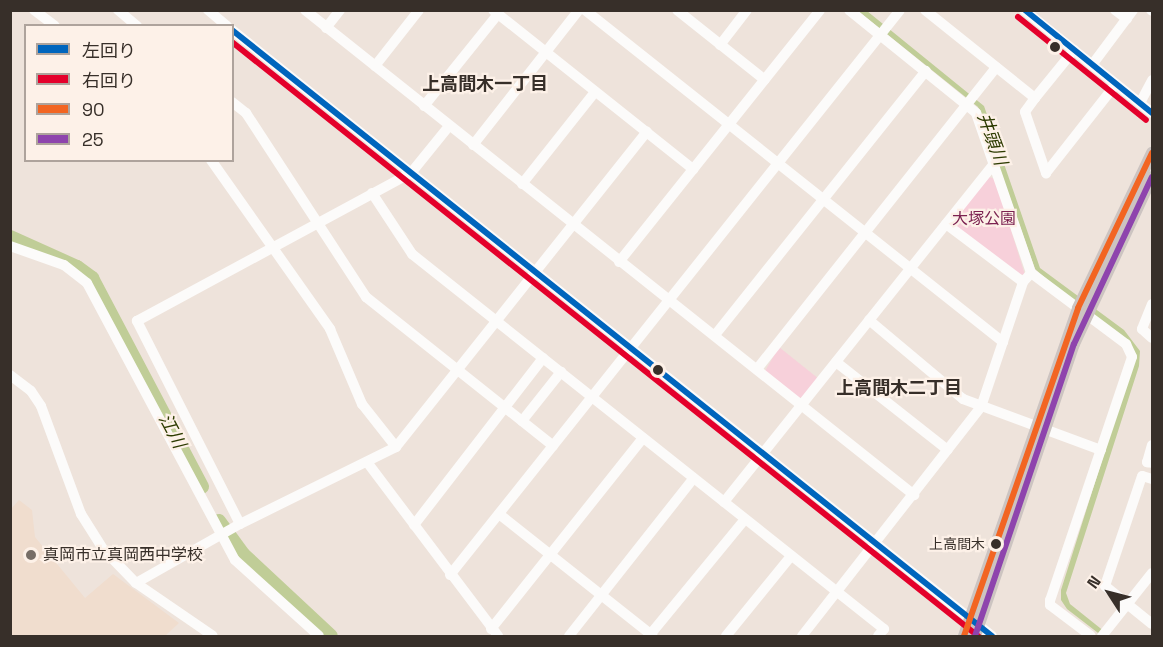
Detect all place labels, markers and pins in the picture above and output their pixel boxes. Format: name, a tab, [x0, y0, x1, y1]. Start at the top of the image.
unlabelled marker	[1049, 41, 1061, 53]
unlabelled marker	[652, 364, 664, 376]
place label: 上高間木	[929, 536, 985, 552]
marker: 上高間木	[990, 538, 1002, 550]
place label: 真岡市立真岡西中学校	[43, 545, 203, 565]
marker: 真岡市立真岡西中学校	[24, 548, 38, 562]

